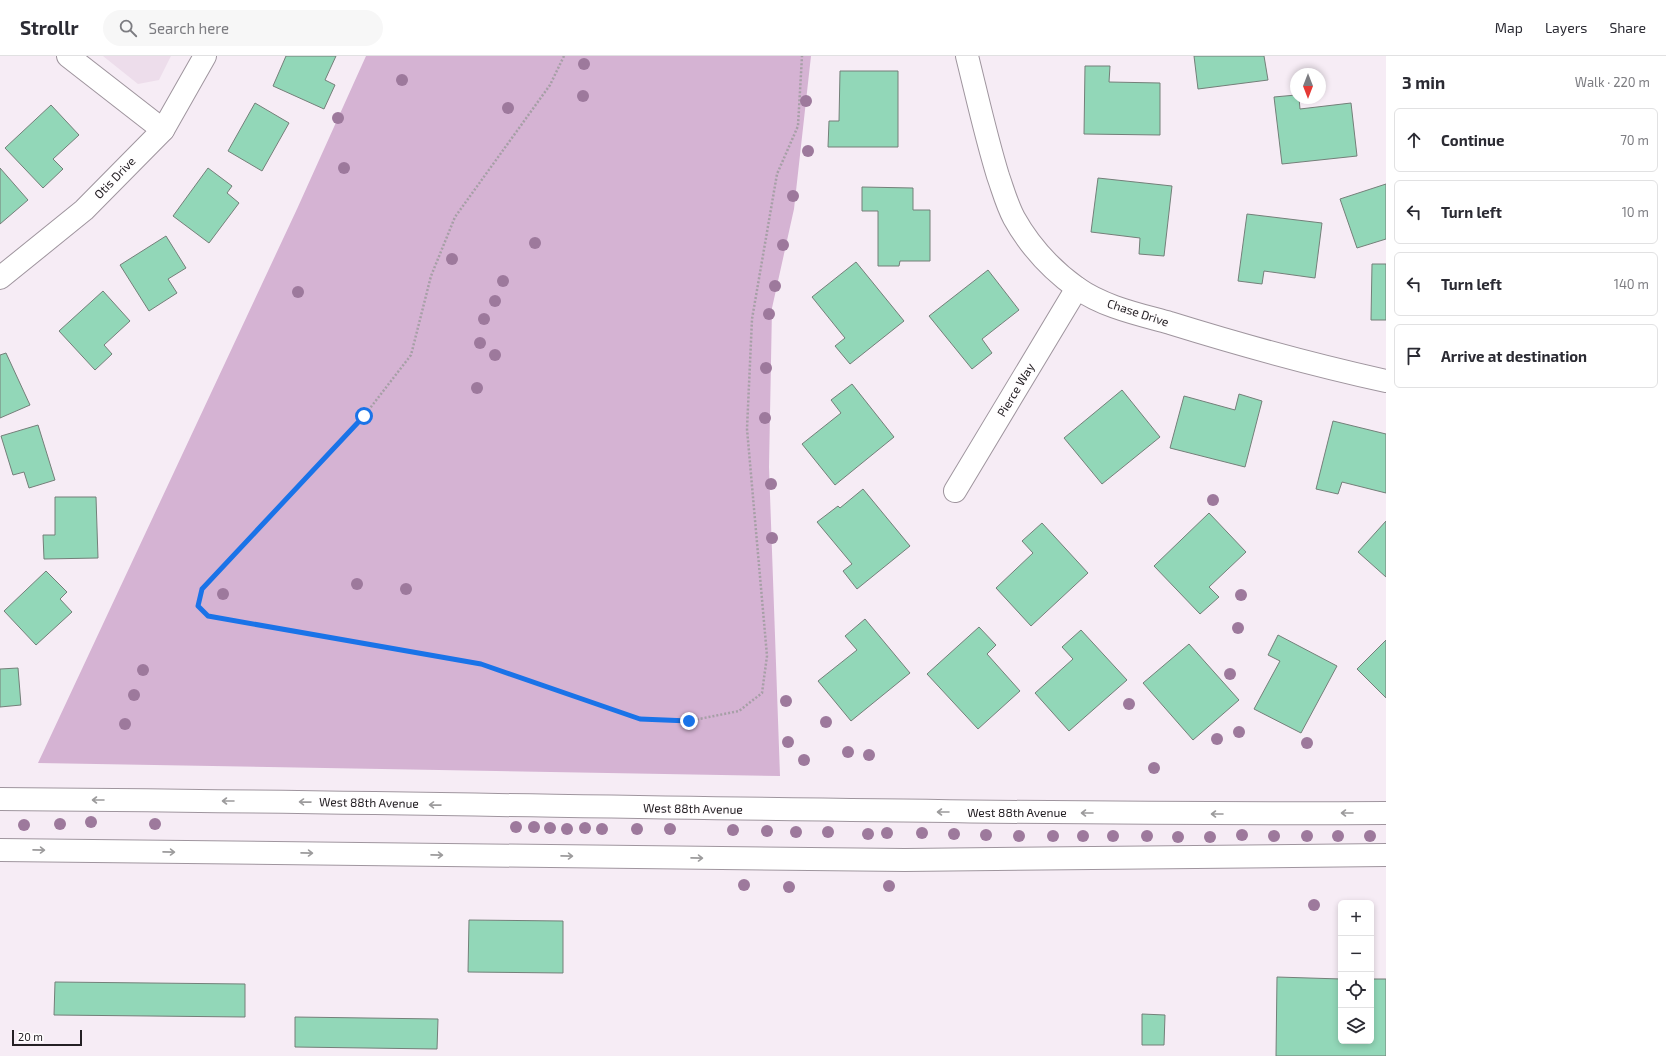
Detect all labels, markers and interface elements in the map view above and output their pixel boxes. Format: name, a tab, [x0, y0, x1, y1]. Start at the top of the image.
search box	[103, 10, 383, 46]
text: Strollr	[20, 16, 79, 39]
icon: search	[117, 17, 139, 39]
text: Search here	[149, 19, 229, 37]
text: Map	[1495, 19, 1523, 36]
text: Layers	[1545, 19, 1587, 36]
text: Share	[1609, 19, 1646, 36]
north arrow	[1290, 68, 1326, 104]
text: 3 min	[1402, 72, 1445, 92]
text: Walk · 220 m	[1575, 74, 1650, 90]
icon: ahead	[1403, 129, 1425, 151]
text: Continue	[1441, 131, 1504, 149]
text: 70 m	[1620, 132, 1649, 148]
street label: Otis Drive	[91, 153, 138, 201]
icon: left	[1403, 201, 1425, 223]
text: Turn left	[1441, 203, 1502, 221]
text: 10 m	[1622, 204, 1649, 220]
icon: left	[1403, 273, 1425, 295]
text: Turn left	[1441, 275, 1502, 293]
text: 140 m	[1614, 276, 1649, 292]
street label: Chase Drive	[1106, 295, 1171, 329]
icon: arrive	[1403, 345, 1425, 367]
text: Arrive at destination	[1441, 347, 1587, 365]
street label: Pierce Way	[994, 360, 1037, 419]
route start	[355, 407, 373, 425]
route end	[680, 712, 698, 730]
street label: West 88th Avenue	[319, 794, 419, 810]
one-way arrow	[92, 796, 105, 804]
one-way arrow	[222, 797, 235, 805]
one-way arrow	[299, 798, 312, 806]
street label: West 88th Avenue	[643, 800, 743, 816]
one-way arrow	[429, 801, 442, 808]
street label: West 88th Avenue	[967, 805, 1067, 819]
one-way arrow	[937, 808, 950, 816]
one-way arrow	[1081, 809, 1094, 817]
one-way arrow	[1341, 809, 1354, 817]
one-way arrow	[1211, 810, 1224, 818]
one-way arrow	[32, 846, 45, 854]
one-way arrow	[162, 848, 175, 855]
one-way arrow	[300, 849, 313, 857]
one-way arrow	[430, 851, 443, 859]
one-way arrow	[560, 852, 573, 860]
one-way arrow	[690, 854, 703, 862]
map controls	[1338, 900, 1374, 1044]
button: +	[1338, 900, 1374, 936]
button: −	[1338, 936, 1374, 972]
button: locate	[1338, 972, 1374, 1008]
button: layers	[1338, 1008, 1374, 1044]
scale bar	[12, 1028, 82, 1047]
text: 20 m	[18, 1030, 43, 1043]

